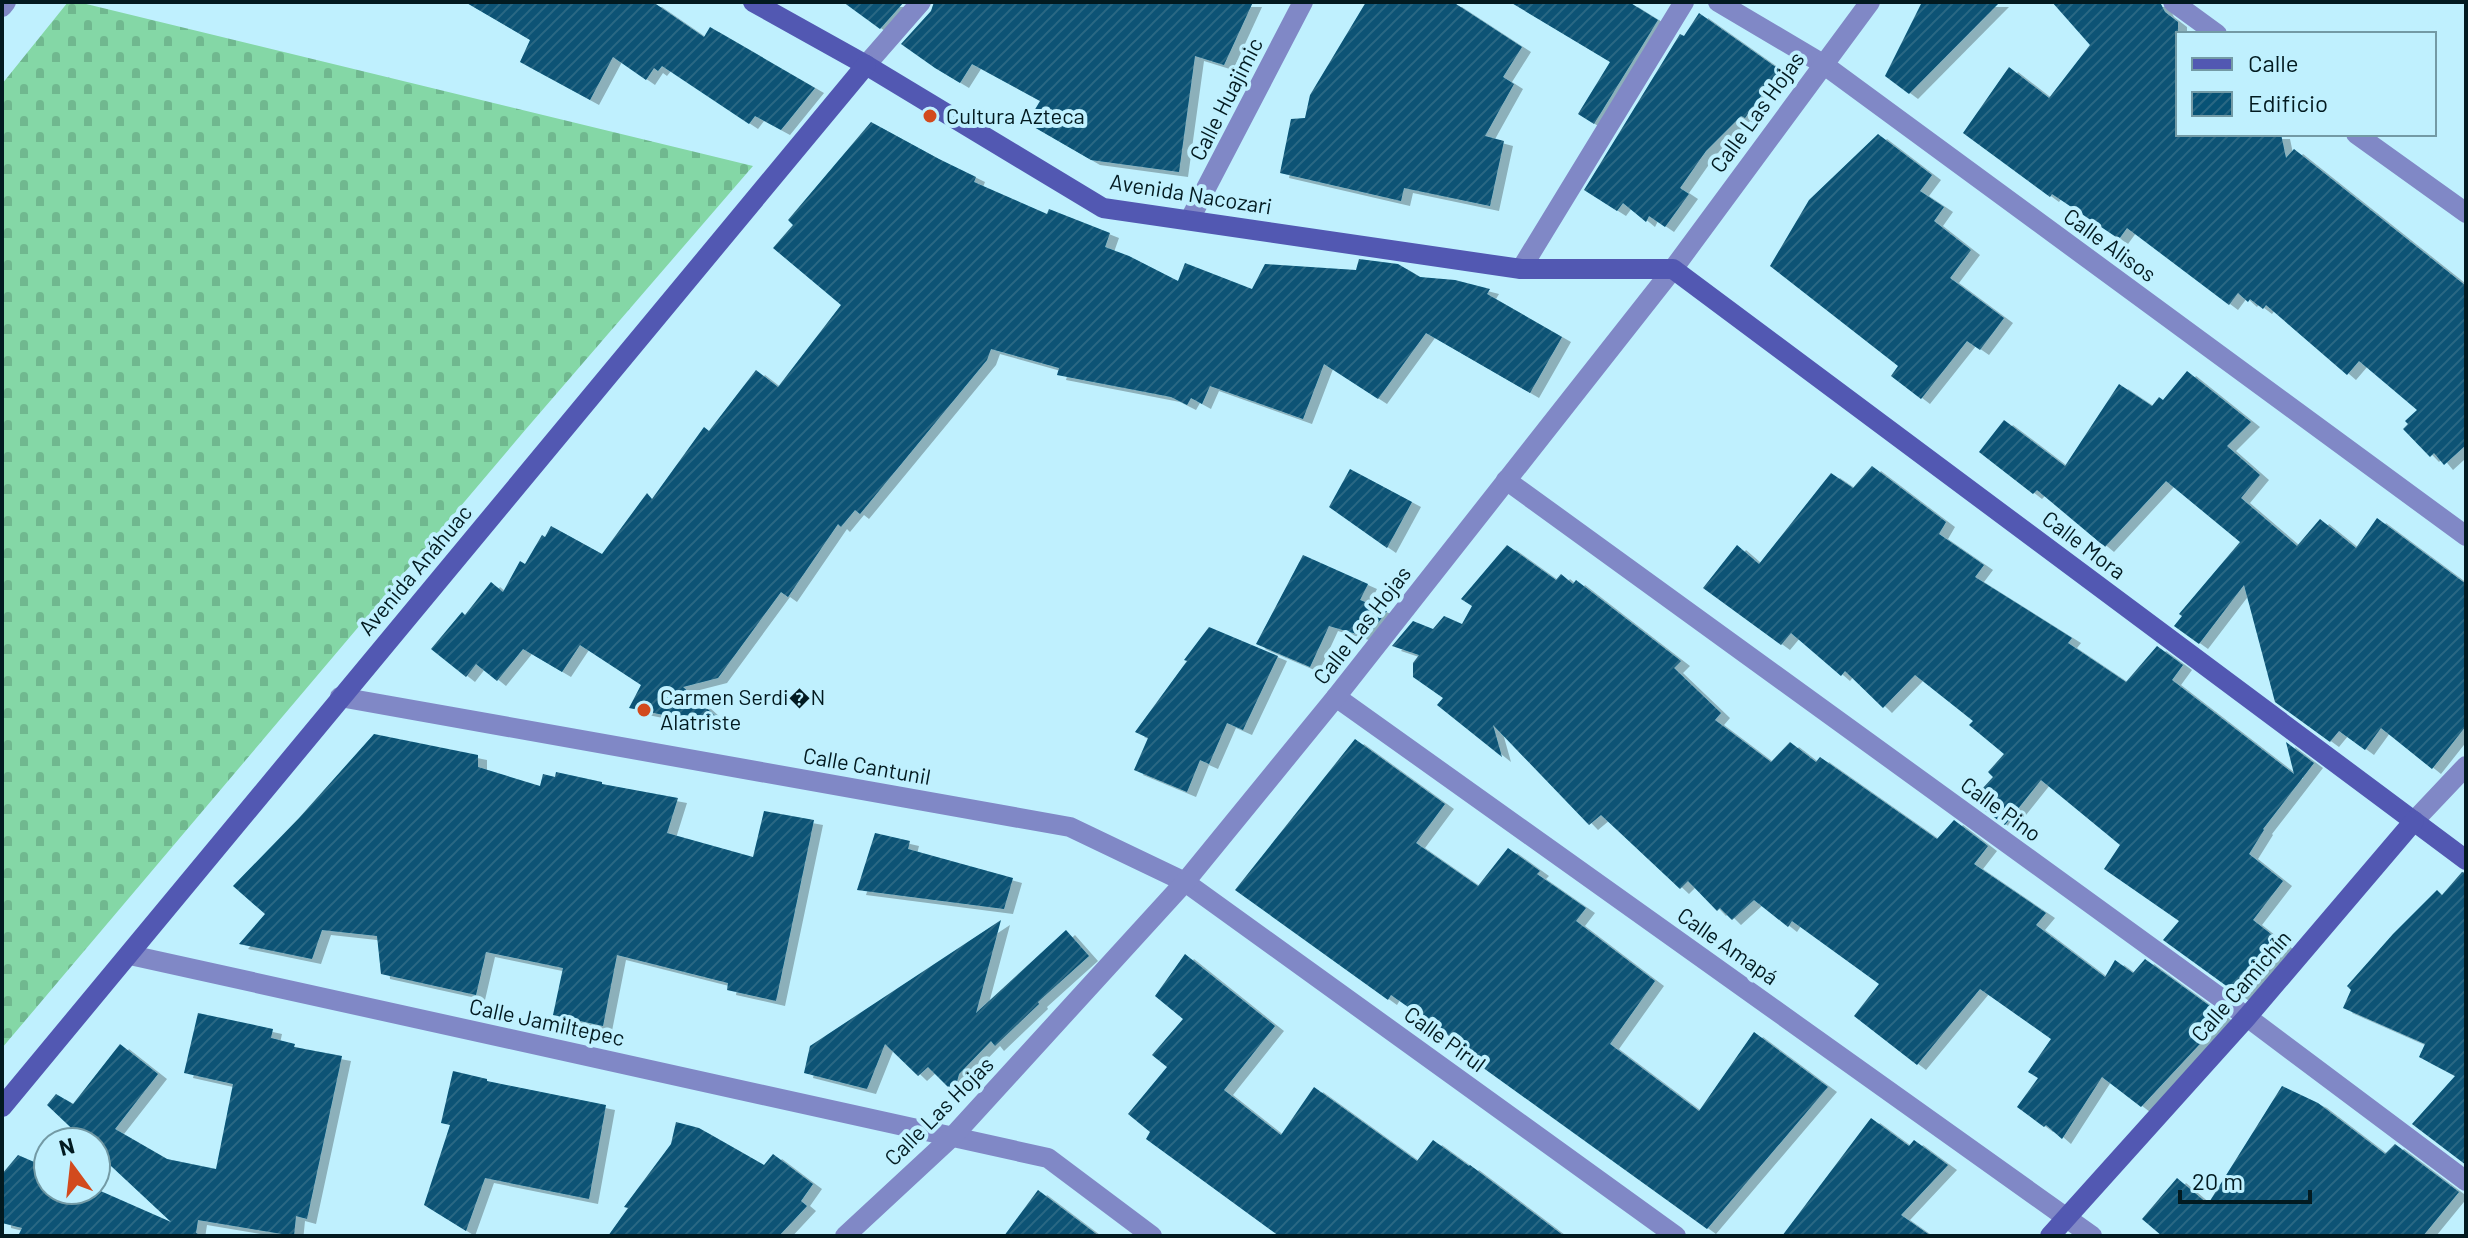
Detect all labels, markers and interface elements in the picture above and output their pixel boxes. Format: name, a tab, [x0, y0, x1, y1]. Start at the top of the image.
legend	[2176, 32, 2436, 136]
street label: Calle Huajimic	[1183, 33, 1267, 164]
street label: Calle Las Hojas	[1704, 46, 1809, 177]
text: Calle	[2248, 48, 2299, 77]
text: Edificio	[2248, 88, 2328, 117]
place label: Cultura Azteca	[946, 102, 1085, 128]
marker: Cultura Azteca	[921, 107, 939, 125]
street label: Avenida Nacozari	[1108, 167, 1274, 219]
street label: Calle Alisos	[2059, 202, 2162, 286]
street label: Avenida Anáhuac	[352, 499, 476, 640]
street label: Calle Mora	[2038, 504, 2131, 584]
street label: Calle Las Hojas	[1307, 560, 1415, 689]
place label: Carmen Serdi�N Alatriste	[660, 683, 825, 734]
marker: Carmen Serdi�N Alatriste	[635, 701, 653, 719]
street label: Calle Cantunil	[801, 741, 933, 789]
street label: Calle Pino	[1956, 770, 2047, 846]
street label: Calle Amapá	[1673, 901, 1784, 989]
street label: Calle Camichín	[2185, 924, 2296, 1046]
street label: Calle Jamiltepec	[467, 992, 627, 1050]
street label: Calle Pirul	[1400, 1000, 1491, 1076]
street label: Calle Las Hojas	[879, 1051, 998, 1170]
north arrow	[32, 1126, 112, 1206]
text: N	[56, 1131, 77, 1160]
scale bar	[2180, 1154, 2310, 1204]
text: 20 m	[2192, 1166, 2243, 1195]

